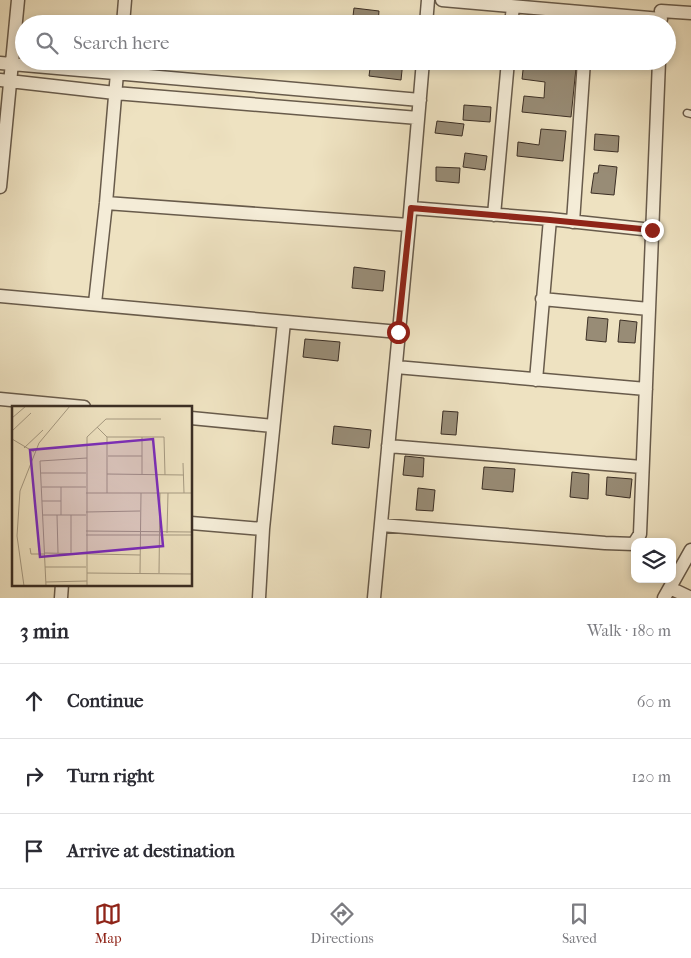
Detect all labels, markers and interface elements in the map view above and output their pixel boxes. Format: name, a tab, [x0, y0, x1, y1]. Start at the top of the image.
search box	[15, 15, 676, 70]
icon: search	[33, 29, 61, 57]
text: Search here	[73, 32, 169, 54]
route end	[641, 219, 664, 242]
route start	[387, 321, 410, 344]
inset map	[12, 406, 192, 586]
map controls	[631, 538, 676, 583]
button: layers	[631, 538, 676, 583]
text: 3 min	[20, 619, 69, 643]
text: Walk · 180 m	[587, 621, 671, 640]
icon: ahead	[20, 687, 48, 715]
text: Continue	[67, 690, 143, 712]
text: 60 m	[637, 692, 671, 711]
icon: right	[20, 762, 48, 790]
text: Turn right	[67, 765, 154, 787]
text: 120 m	[632, 767, 671, 786]
icon: arrive	[20, 837, 48, 865]
text: Arrive at destination	[67, 840, 235, 862]
tab: Map	[94, 900, 122, 947]
tab: Directions	[311, 900, 374, 947]
tab: Saved	[562, 900, 597, 947]

